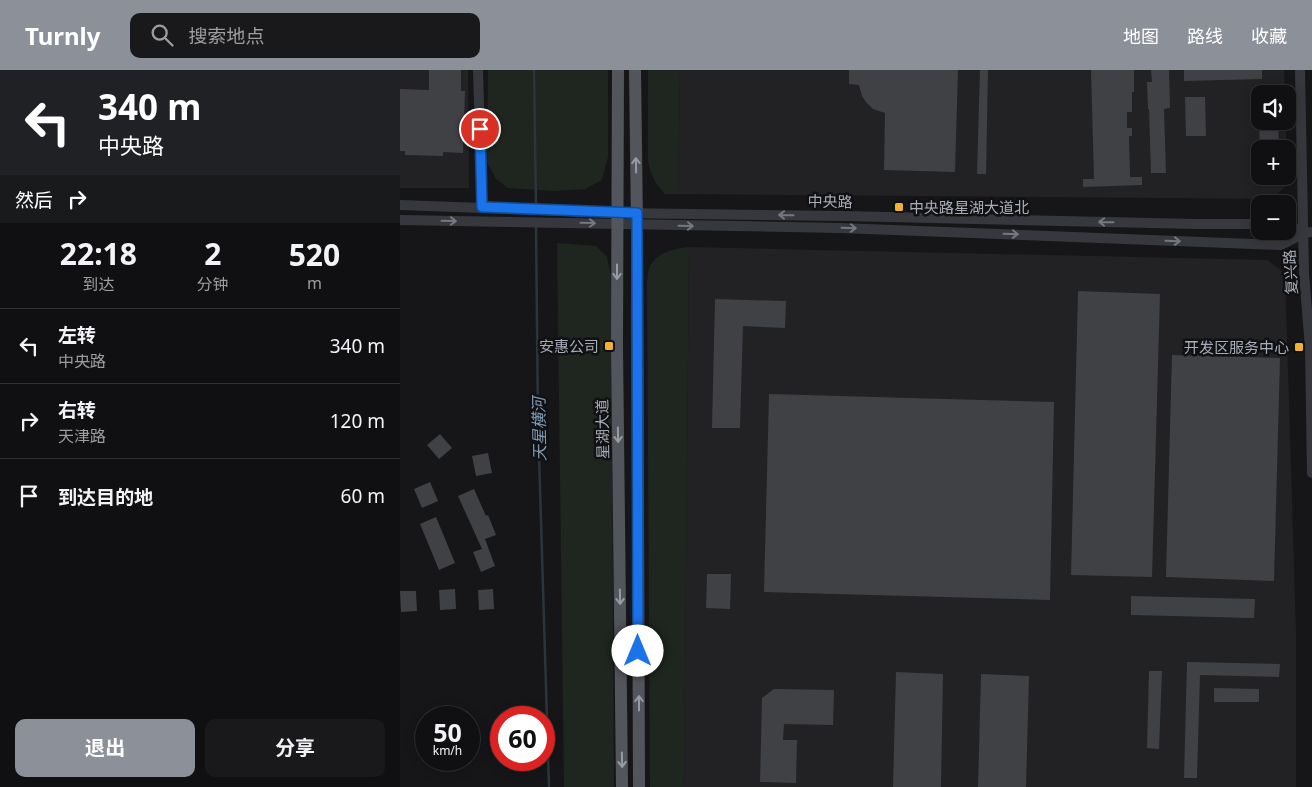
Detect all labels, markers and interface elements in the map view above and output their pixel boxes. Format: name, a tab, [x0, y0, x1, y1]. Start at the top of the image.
search box	[130, 13, 480, 58]
text: Turnly	[25, 19, 100, 52]
icon: search	[148, 21, 176, 49]
text: 搜索地点	[188, 23, 264, 49]
text: 地图	[1123, 24, 1159, 48]
text: 路线	[1187, 24, 1223, 48]
text: 收藏	[1251, 24, 1287, 48]
text: 340 m	[98, 83, 201, 130]
map controls	[1251, 85, 1296, 240]
button: sound	[1251, 85, 1296, 130]
icon: left	[15, 90, 80, 155]
pin	[459, 108, 501, 150]
icon: arrive	[466, 115, 494, 143]
text: 中央路	[98, 130, 164, 160]
button: +	[1251, 140, 1296, 185]
one-way arrow	[631, 157, 641, 173]
icon: right	[63, 185, 91, 213]
text: 然后	[15, 187, 53, 213]
street label: 中央路	[807, 191, 853, 211]
button: −	[1251, 195, 1296, 240]
place label: 中央路星湖大道北	[909, 197, 1029, 217]
marker: 中央路星湖大道北	[893, 201, 905, 213]
one-way arrow	[779, 210, 795, 220]
one-way arrow	[440, 216, 456, 225]
one-way arrow	[1099, 217, 1115, 227]
one-way arrow	[579, 218, 595, 228]
one-way arrow	[678, 221, 694, 231]
one-way arrow	[840, 224, 856, 233]
one-way arrow	[1003, 230, 1019, 239]
text: 22:18	[60, 233, 137, 274]
text: 2	[204, 233, 221, 274]
text: 520	[289, 234, 340, 275]
one-way arrow	[1165, 236, 1181, 245]
street label: 复兴路	[1279, 249, 1301, 295]
one-way arrow	[612, 264, 622, 280]
text: m	[307, 272, 322, 294]
text: 到达	[82, 273, 114, 295]
text: 分钟	[197, 273, 229, 295]
text: 左转	[58, 322, 96, 348]
icon: left	[15, 332, 43, 360]
text: 340 m	[330, 333, 385, 359]
place label: 安惠公司	[539, 336, 599, 356]
place label: 开发区服务中心	[1184, 337, 1289, 357]
marker: 安惠公司	[603, 340, 615, 352]
marker: 开发区服务中心	[1293, 341, 1305, 353]
text: 中央路	[58, 350, 106, 372]
water label: 天星横河	[527, 394, 551, 461]
text: 右转	[58, 397, 96, 423]
street label: 星湖大道	[591, 399, 613, 459]
icon: right	[15, 407, 43, 435]
text: 120 m	[330, 408, 385, 434]
text: 天津路	[58, 425, 106, 447]
one-way arrow	[613, 426, 623, 443]
icon: arrive	[15, 482, 43, 510]
text: 60 m	[341, 483, 385, 509]
text: 到达目的地	[58, 484, 153, 510]
one-way arrow	[615, 589, 625, 605]
position arrow	[611, 624, 663, 676]
one-way arrow	[634, 696, 644, 712]
speed limit sign: 60	[490, 706, 555, 771]
text: 50	[433, 715, 462, 749]
button: 退出	[15, 719, 195, 777]
button: 分享	[205, 719, 385, 777]
text: km/h	[433, 742, 462, 759]
one-way arrow	[617, 752, 627, 768]

